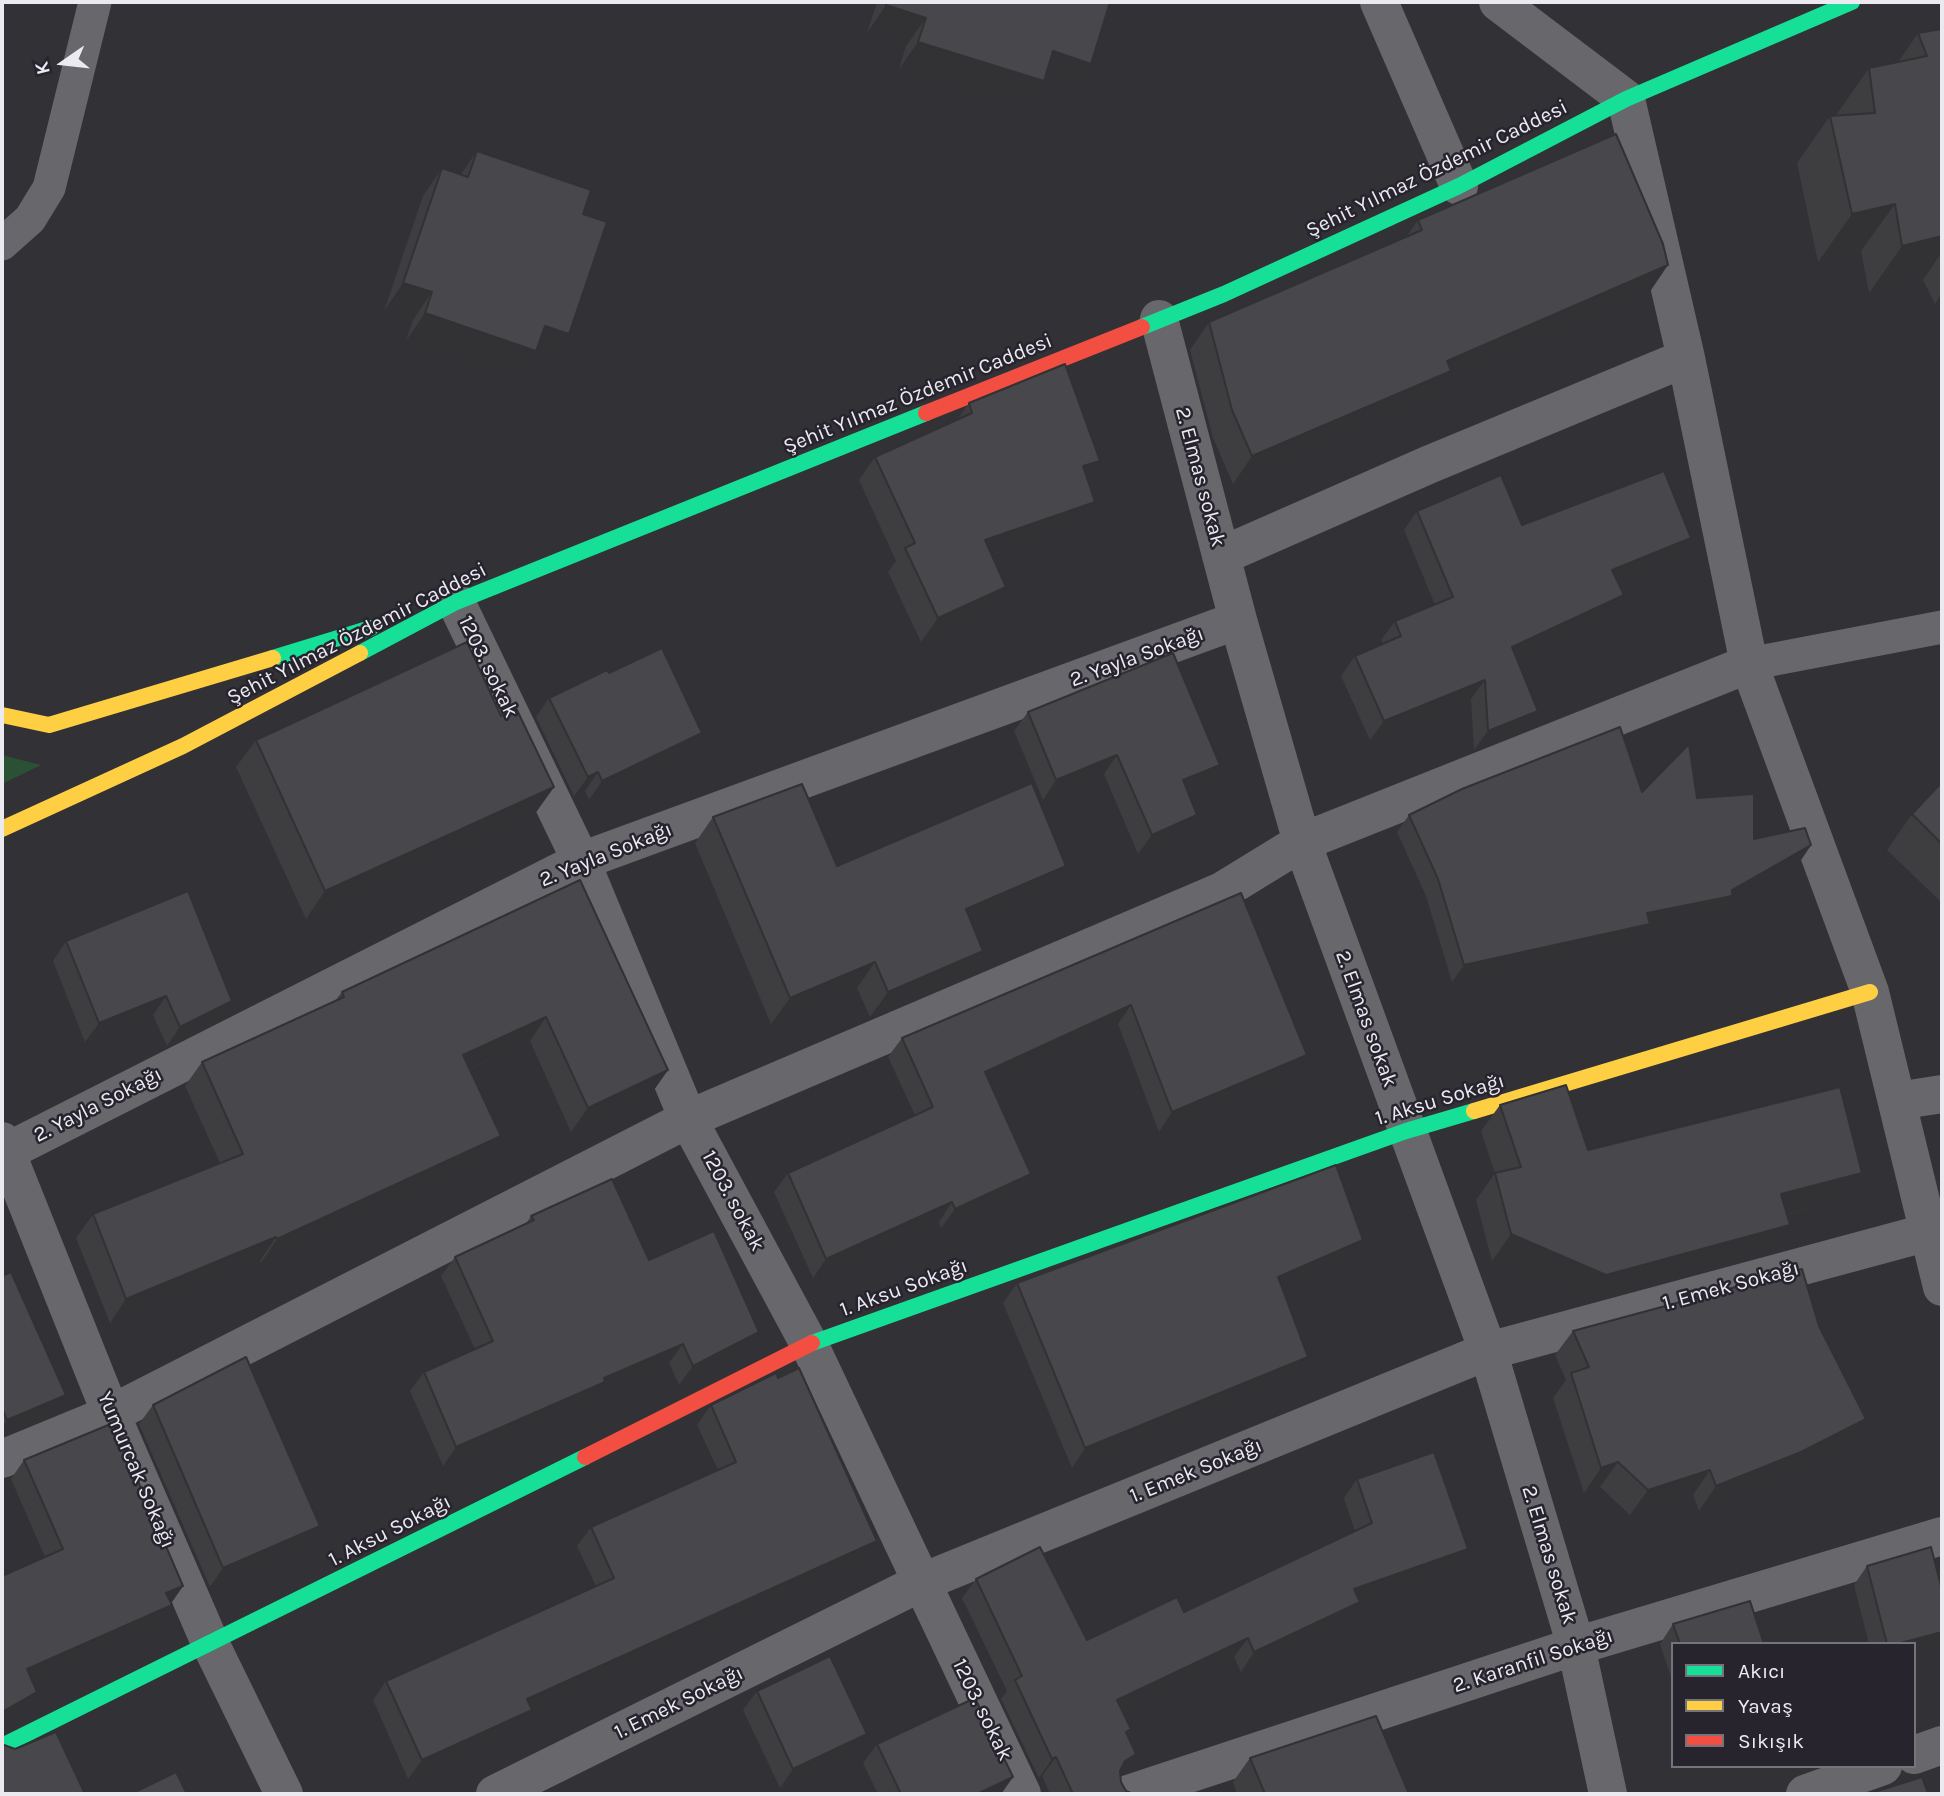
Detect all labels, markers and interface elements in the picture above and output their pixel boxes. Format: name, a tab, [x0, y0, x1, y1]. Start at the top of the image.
north arrow	[28, 28, 98, 98]
text: K	[30, 59, 55, 77]
street label: Şehit Yılmaz Özdemir Caddesi	[1302, 95, 1572, 243]
street label: Şehit Yılmaz Özdemir Caddesi	[780, 328, 1056, 460]
street label: 2. Elmas sokak	[1169, 404, 1231, 550]
street label: Şehit Yılmaz Özdemir Caddesi	[223, 557, 491, 711]
street label: 1203. sokak	[452, 612, 524, 722]
street label: 2. Yayla Sokağı	[1067, 621, 1207, 693]
street label: 2. Yayla Sokağı	[536, 817, 676, 893]
street label: 2. Elmas sokak	[1330, 947, 1402, 1091]
street label: 2. Yayla Sokağı	[30, 1062, 166, 1148]
street label: 1. Aksu Sokağı	[1372, 1068, 1508, 1132]
street label: 1203. sokak	[696, 1146, 770, 1256]
street label: 1. Aksu Sokağı	[837, 1253, 971, 1323]
street label: 1. Emek Sokağı	[1660, 1256, 1802, 1316]
street label: Yumurcak Sokağı	[92, 1388, 180, 1552]
street label: 1. Emek Sokağı	[1126, 1433, 1266, 1509]
street label: 2. Elmas sokak	[1516, 1483, 1582, 1627]
street label: 1. Aksu Sokağı	[325, 1489, 455, 1573]
street label: 2. Karanfil Sokağı	[1450, 1623, 1616, 1699]
legend	[1671, 1642, 1916, 1768]
street label: 1203. sokak	[946, 1655, 1018, 1765]
text: Akıcı	[1738, 1659, 1785, 1683]
street label: 1. Emek Sokağı	[610, 1661, 748, 1745]
text: Yavaş	[1738, 1694, 1793, 1718]
text: Sıkışık	[1738, 1729, 1804, 1753]

